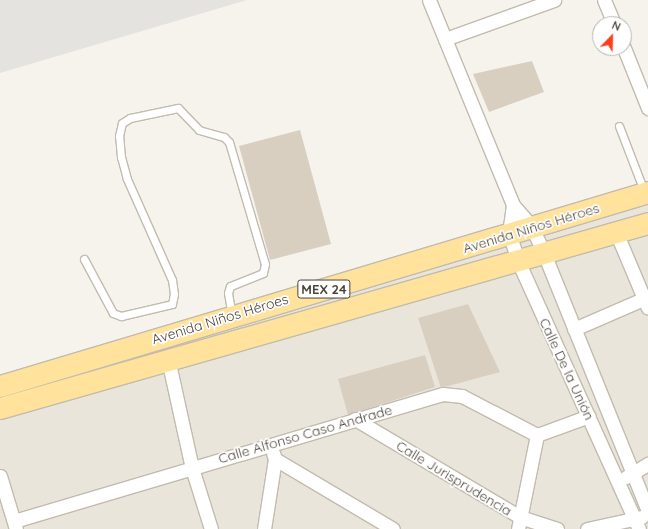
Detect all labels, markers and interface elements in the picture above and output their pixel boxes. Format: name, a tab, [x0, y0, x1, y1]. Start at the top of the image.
north arrow	[592, 16, 632, 56]
text: N	[610, 18, 623, 34]
street label: Avenida Niños Héroes	[461, 199, 601, 257]
road number: MEX 24	[297, 278, 351, 300]
street label: Avenida Niños Héroes	[150, 290, 290, 348]
street label: Calle De la Unión	[536, 315, 598, 423]
street label: Calle Alfonso Caso Andrade	[216, 401, 394, 467]
street label: Calle Jurisprudencia	[393, 437, 515, 519]

